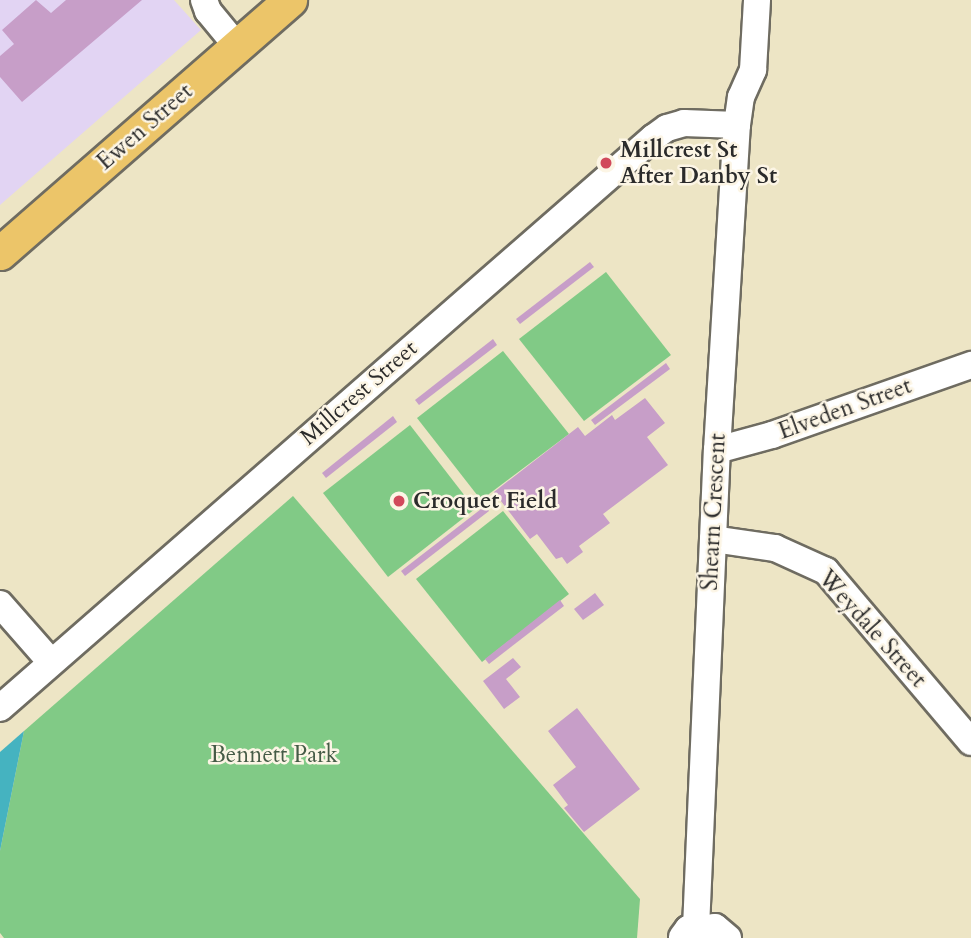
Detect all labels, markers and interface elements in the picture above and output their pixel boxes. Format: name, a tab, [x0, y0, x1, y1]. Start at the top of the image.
street label: Ewen Street	[92, 78, 198, 176]
place label: Millcrest St After Danby St	[620, 136, 777, 190]
marker: Millcrest St After Danby St	[598, 155, 614, 171]
street label: Millcrest Street	[295, 335, 423, 451]
street label: Elveden Street	[775, 372, 915, 446]
street label: Shearn Crescent	[696, 433, 732, 591]
place label: Croquet Field	[413, 487, 557, 515]
marker: Croquet Field	[391, 493, 407, 509]
street label: Weydale Street	[812, 565, 932, 693]
park label: Bennett Park	[210, 741, 338, 769]

